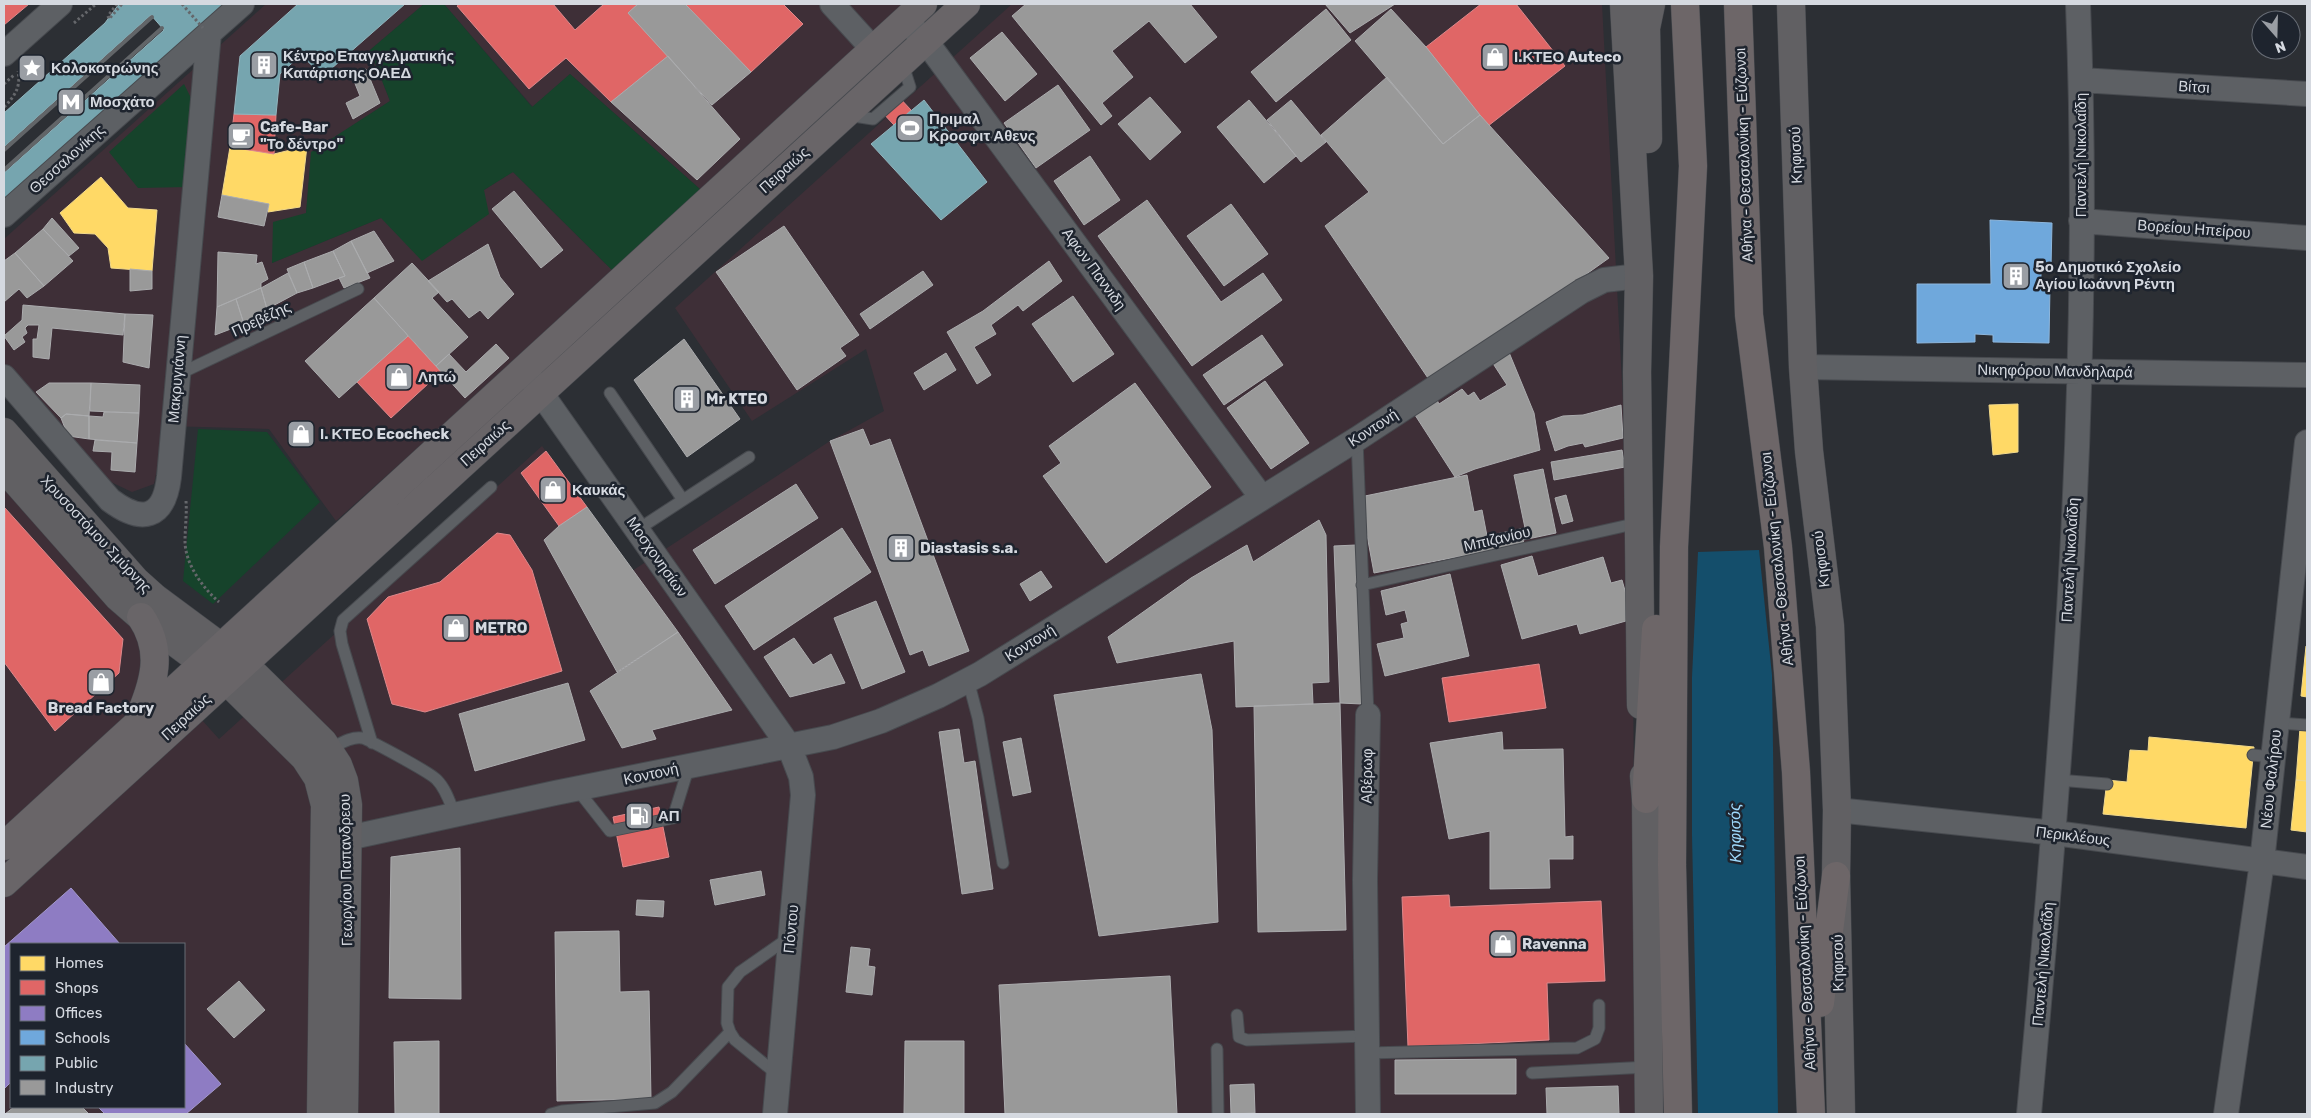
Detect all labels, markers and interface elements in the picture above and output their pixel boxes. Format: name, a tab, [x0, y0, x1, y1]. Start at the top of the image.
north arrow	[2251, 10, 2301, 60]
text: N	[2273, 37, 2288, 56]
shop icon: Ι.ΚΤΕΟ Auteco	[1480, 42, 1510, 72]
place label: Κέντρο Επαγγελματικής Κατάρτισης ΟΑΕΔ	[283, 47, 455, 82]
street label: Αθήνα - Θεσσαλονίκη - Εύζωνοι	[1731, 47, 1757, 263]
place label: Ι.ΚΤΕΟ Auteco	[1514, 48, 1622, 66]
building icon: Κέντρο Επαγγελματικής Κατάρτισης ΟΑΕΔ	[249, 50, 279, 80]
place icon: Κολοκοτρώνης	[17, 53, 47, 83]
place label: Κολοκοτρώνης	[51, 59, 159, 77]
street label: Βίτσι	[2178, 77, 2210, 97]
metro station icon: Μοσχάτο	[56, 87, 86, 117]
place label: Μοσχάτο	[90, 93, 155, 111]
street label: Παντελή Νικολαΐδη	[2072, 93, 2090, 217]
place label: Πριμαλ Κροσφιτ Αθενς	[929, 110, 1036, 145]
sports icon: Πριμαλ Κροσφιτ Αθενς	[895, 113, 925, 143]
place label: Cafe-Bar "Το δέντρο"	[260, 118, 344, 153]
street label: Θεσσαλονίκης	[26, 121, 108, 197]
cafe icon: Cafe-Bar "Το δέντρο"	[226, 121, 256, 151]
street label: Κηφισού	[1786, 126, 1806, 184]
street label: Πειραιώς	[756, 143, 812, 197]
street label: Βορείου Ηπείρου	[2137, 216, 2251, 242]
street label: Αφων Παννιδη	[1058, 224, 1130, 314]
place label: 5ο Δημοτικό Σχολείο Αγίου Ιωάννη Ρέντη	[2035, 258, 2181, 293]
building icon: 5ο Δημοτικό Σχολείο Αγίου Ιωάννη Ρέντη	[2001, 261, 2031, 291]
street label: Πρεβέζης	[229, 297, 293, 341]
street label: Μακρυγιάννη	[164, 334, 190, 424]
street label: Νικηφόρου Μανδηλαρά	[1977, 361, 2133, 381]
shop icon: Λητώ	[384, 362, 414, 392]
place label: Λητώ	[418, 368, 456, 386]
building icon: Mr KTEO	[672, 384, 702, 414]
place label: Mr KTEO	[706, 390, 768, 408]
street label: Κοντονή	[1345, 405, 1401, 451]
street label: Πειραιώς	[457, 416, 513, 470]
shop icon: Ι. ΚΤΕΟ Ecocheck	[286, 419, 316, 449]
place label: Ι. ΚΤΕΟ Ecocheck	[320, 425, 449, 443]
street label: Αθήνα - Θεσσαλονίκη - Εύζωνοι	[1757, 451, 1797, 667]
street label: Χρυσοστόμου Σμύρνης	[37, 471, 155, 597]
shop icon: Καυκάς	[538, 475, 568, 505]
place label: Καυκάς	[572, 481, 626, 499]
street label: Παντελή Νικολαΐδη	[2058, 497, 2082, 623]
street label: Μοσχονησίων	[623, 514, 691, 600]
street label: Μπιζανίου	[1462, 523, 1532, 555]
street label: Κηφισού	[1809, 530, 1833, 588]
building icon: Diastasis s.a.	[886, 533, 916, 563]
place label: Diastasis s.a.	[920, 539, 1018, 557]
shop icon: METRO	[441, 613, 471, 643]
place label: METRO	[475, 619, 527, 637]
street label: Κοντονή	[1002, 621, 1058, 665]
shop icon: Bread Factory	[86, 667, 116, 697]
street label: Πειραιώς	[158, 690, 214, 744]
place label: Bread Factory	[48, 699, 154, 717]
street label: Νέου Φαλήρου	[2257, 729, 2285, 829]
street label: Αβέρωφ	[1358, 748, 1376, 804]
street label: Κοντονή	[622, 759, 680, 789]
street label: Γεωργίου Παπανδρεου	[336, 794, 356, 946]
fuel station icon: ΑΠ	[624, 801, 654, 831]
water label: Κηφισός	[1725, 803, 1745, 863]
place label: ΑΠ	[658, 807, 680, 825]
street label: Περικλέους	[2035, 823, 2111, 849]
street label: Αθήνα - Θεσσαλονίκη - Εύζωνοι	[1790, 855, 1820, 1071]
street label: Παντελή Νικολαΐδη	[2029, 901, 2057, 1027]
street label: Πόντου	[780, 904, 802, 954]
shop icon: Ravenna	[1488, 929, 1518, 959]
street label: Κηφισού	[1829, 934, 1847, 992]
place label: Ravenna	[1522, 935, 1587, 953]
legend	[10, 943, 185, 1108]
text: Homes	[55, 954, 104, 972]
text: Shops	[55, 979, 99, 997]
text: Offices	[55, 1004, 103, 1022]
text: Schools	[55, 1029, 111, 1047]
text: Public	[55, 1054, 98, 1072]
text: Industry	[55, 1079, 114, 1097]

